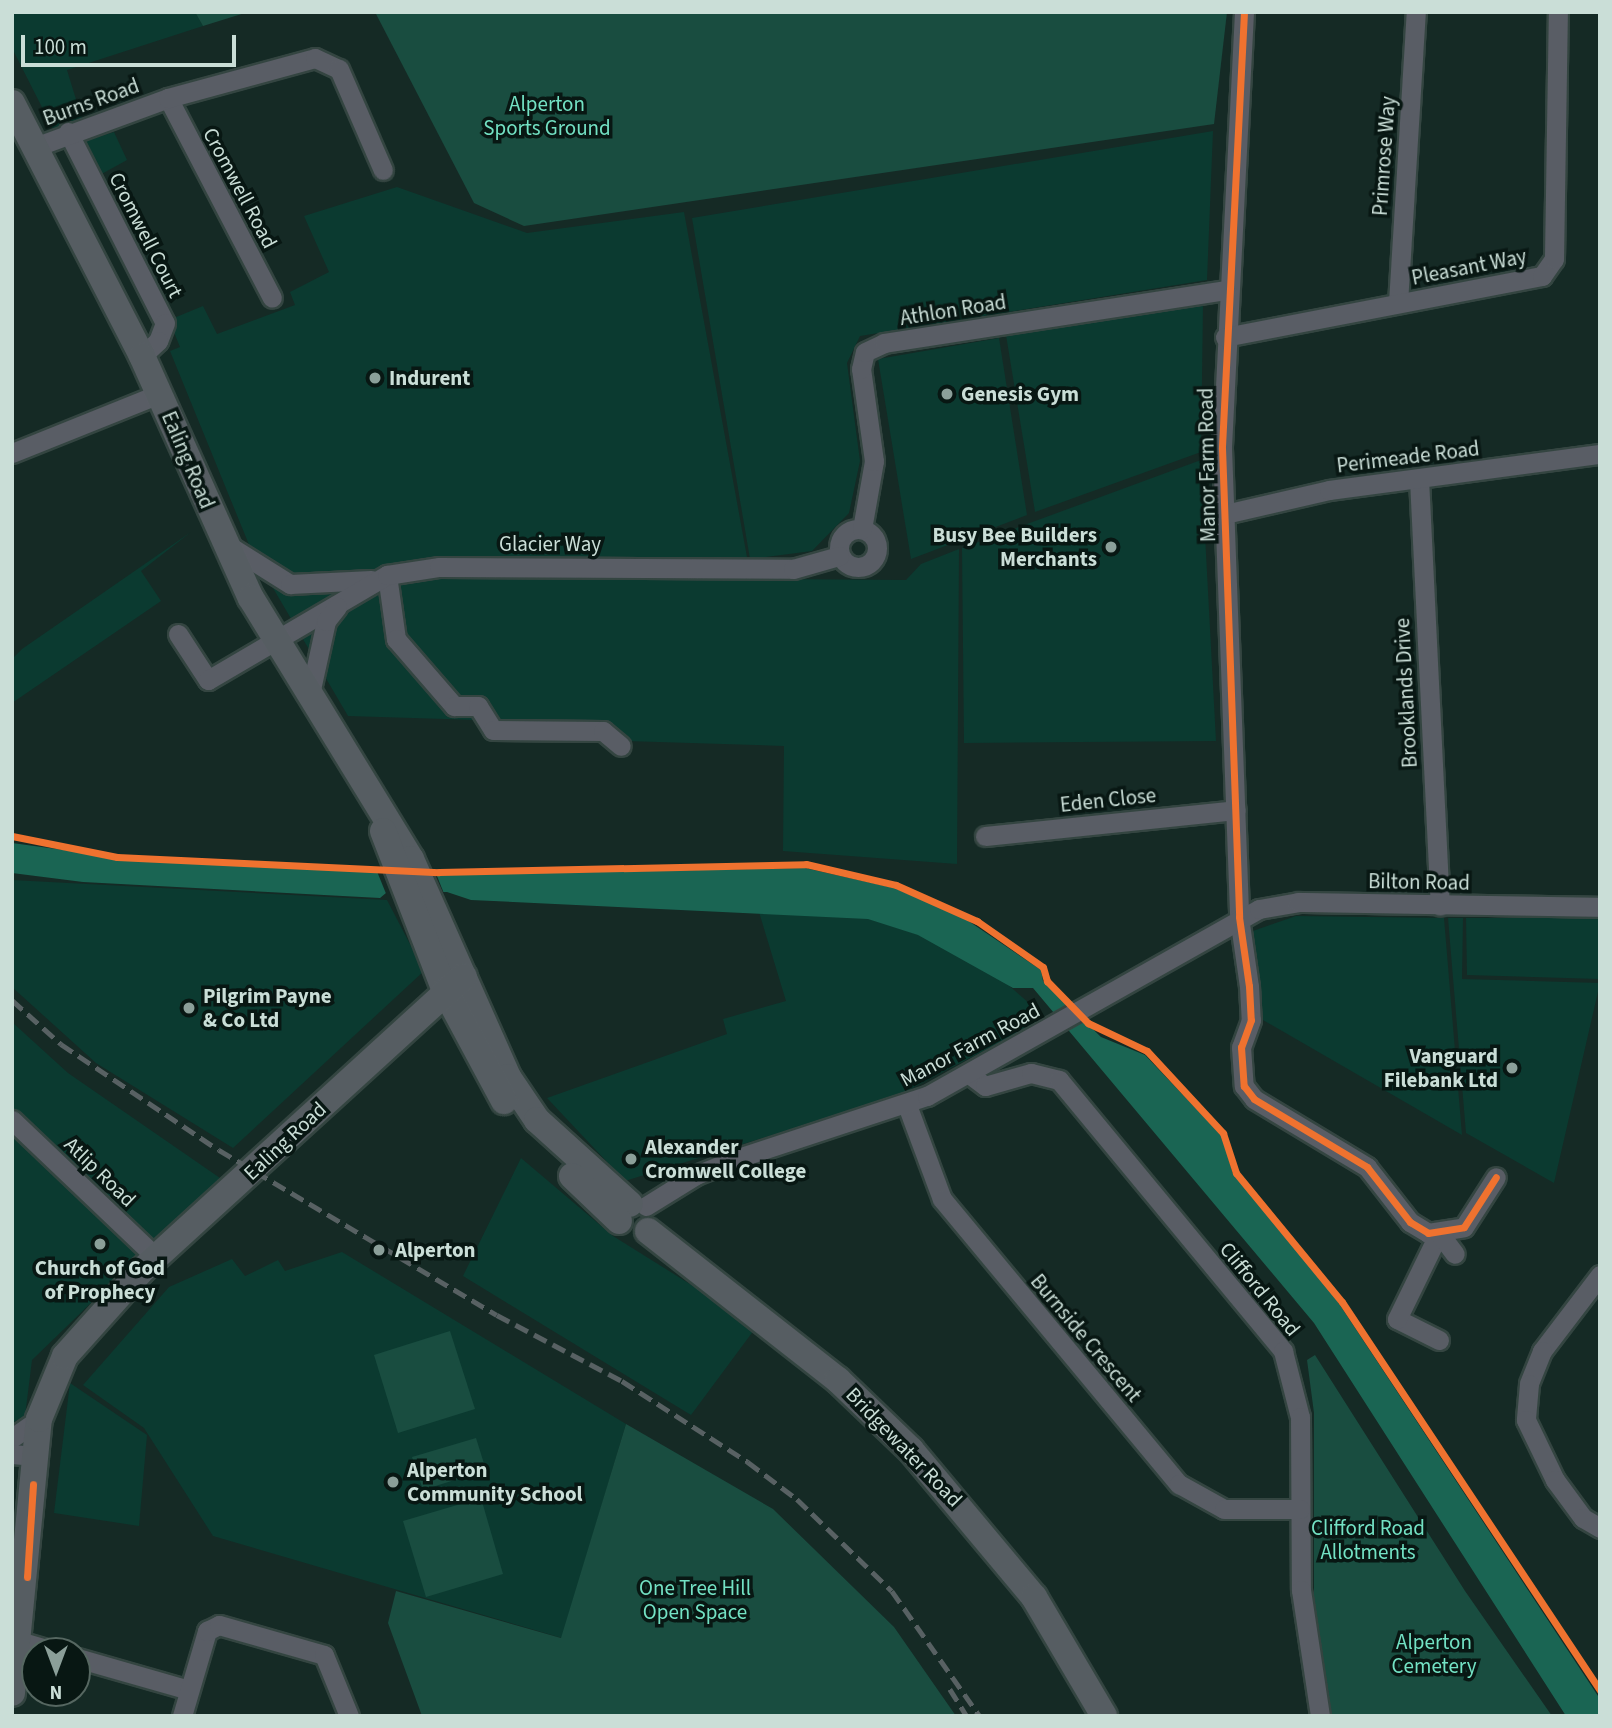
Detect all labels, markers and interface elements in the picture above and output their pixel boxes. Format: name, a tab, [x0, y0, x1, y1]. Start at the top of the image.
scale bar	[24, 21, 240, 65]
text: 100 m	[34, 32, 87, 62]
street label: Burns Road	[39, 73, 143, 131]
park label: Alperton Sports Ground	[483, 91, 611, 141]
street label: Primrose Way	[1367, 95, 1401, 217]
street label: Cromwell Road	[198, 123, 282, 253]
street label: Cromwell Court	[104, 168, 188, 302]
street label: Pleasant Way	[1409, 244, 1529, 290]
street label: Athlon Road	[898, 289, 1008, 331]
place label: Indurent	[389, 365, 470, 391]
marker: Indurent	[367, 370, 383, 386]
place label: Genesis Gym	[961, 381, 1079, 407]
marker: Genesis Gym	[939, 386, 955, 402]
street label: Manor Farm Road	[1193, 388, 1221, 542]
street label: Ealing Road	[156, 407, 220, 513]
street label: Perimeade Road	[1335, 436, 1481, 478]
place label: Busy Bee Builders Merchants	[932, 522, 1097, 572]
street label: Glacier Way	[499, 531, 601, 557]
marker: Busy Bee Builders Merchants	[1103, 539, 1119, 555]
street label: Brooklands Drive	[1389, 617, 1423, 769]
street label: Eden Close	[1059, 782, 1157, 818]
street label: Bilton Road	[1368, 869, 1470, 895]
place label: Pilgrim Payne & Co Ltd	[203, 983, 332, 1033]
street label: Manor Farm Road	[896, 998, 1044, 1092]
marker: Pilgrim Payne & Co Ltd	[181, 1000, 197, 1016]
place label: Vanguard Filebank Ltd	[1384, 1043, 1498, 1093]
marker: Vanguard Filebank Ltd	[1504, 1060, 1520, 1076]
street label: Ealing Road	[239, 1096, 331, 1186]
street label: Atlip Road	[59, 1132, 141, 1212]
place label: Alexander Cromwell College	[645, 1134, 807, 1184]
marker: Alexander Cromwell College	[623, 1151, 639, 1167]
marker: Church of God of Prophecy	[92, 1236, 108, 1252]
place label: Alperton	[395, 1237, 476, 1263]
street label: Clifford Road	[1214, 1237, 1306, 1341]
marker: Alperton	[369, 1240, 389, 1260]
place label: Church of God of Prophecy	[35, 1255, 165, 1305]
street label: Burnside Crescent	[1025, 1269, 1147, 1407]
street label: Bridgewater Road	[841, 1382, 967, 1512]
place label: Alperton Community School	[407, 1457, 583, 1507]
marker: Alperton Community School	[385, 1474, 401, 1490]
park label: Clifford Road Allotments	[1311, 1515, 1425, 1565]
park label: One Tree Hill Open Space	[639, 1575, 751, 1625]
park label: Alperton Cemetery	[1392, 1629, 1476, 1679]
north arrow	[21, 1637, 91, 1707]
text: N	[50, 1678, 62, 1705]

